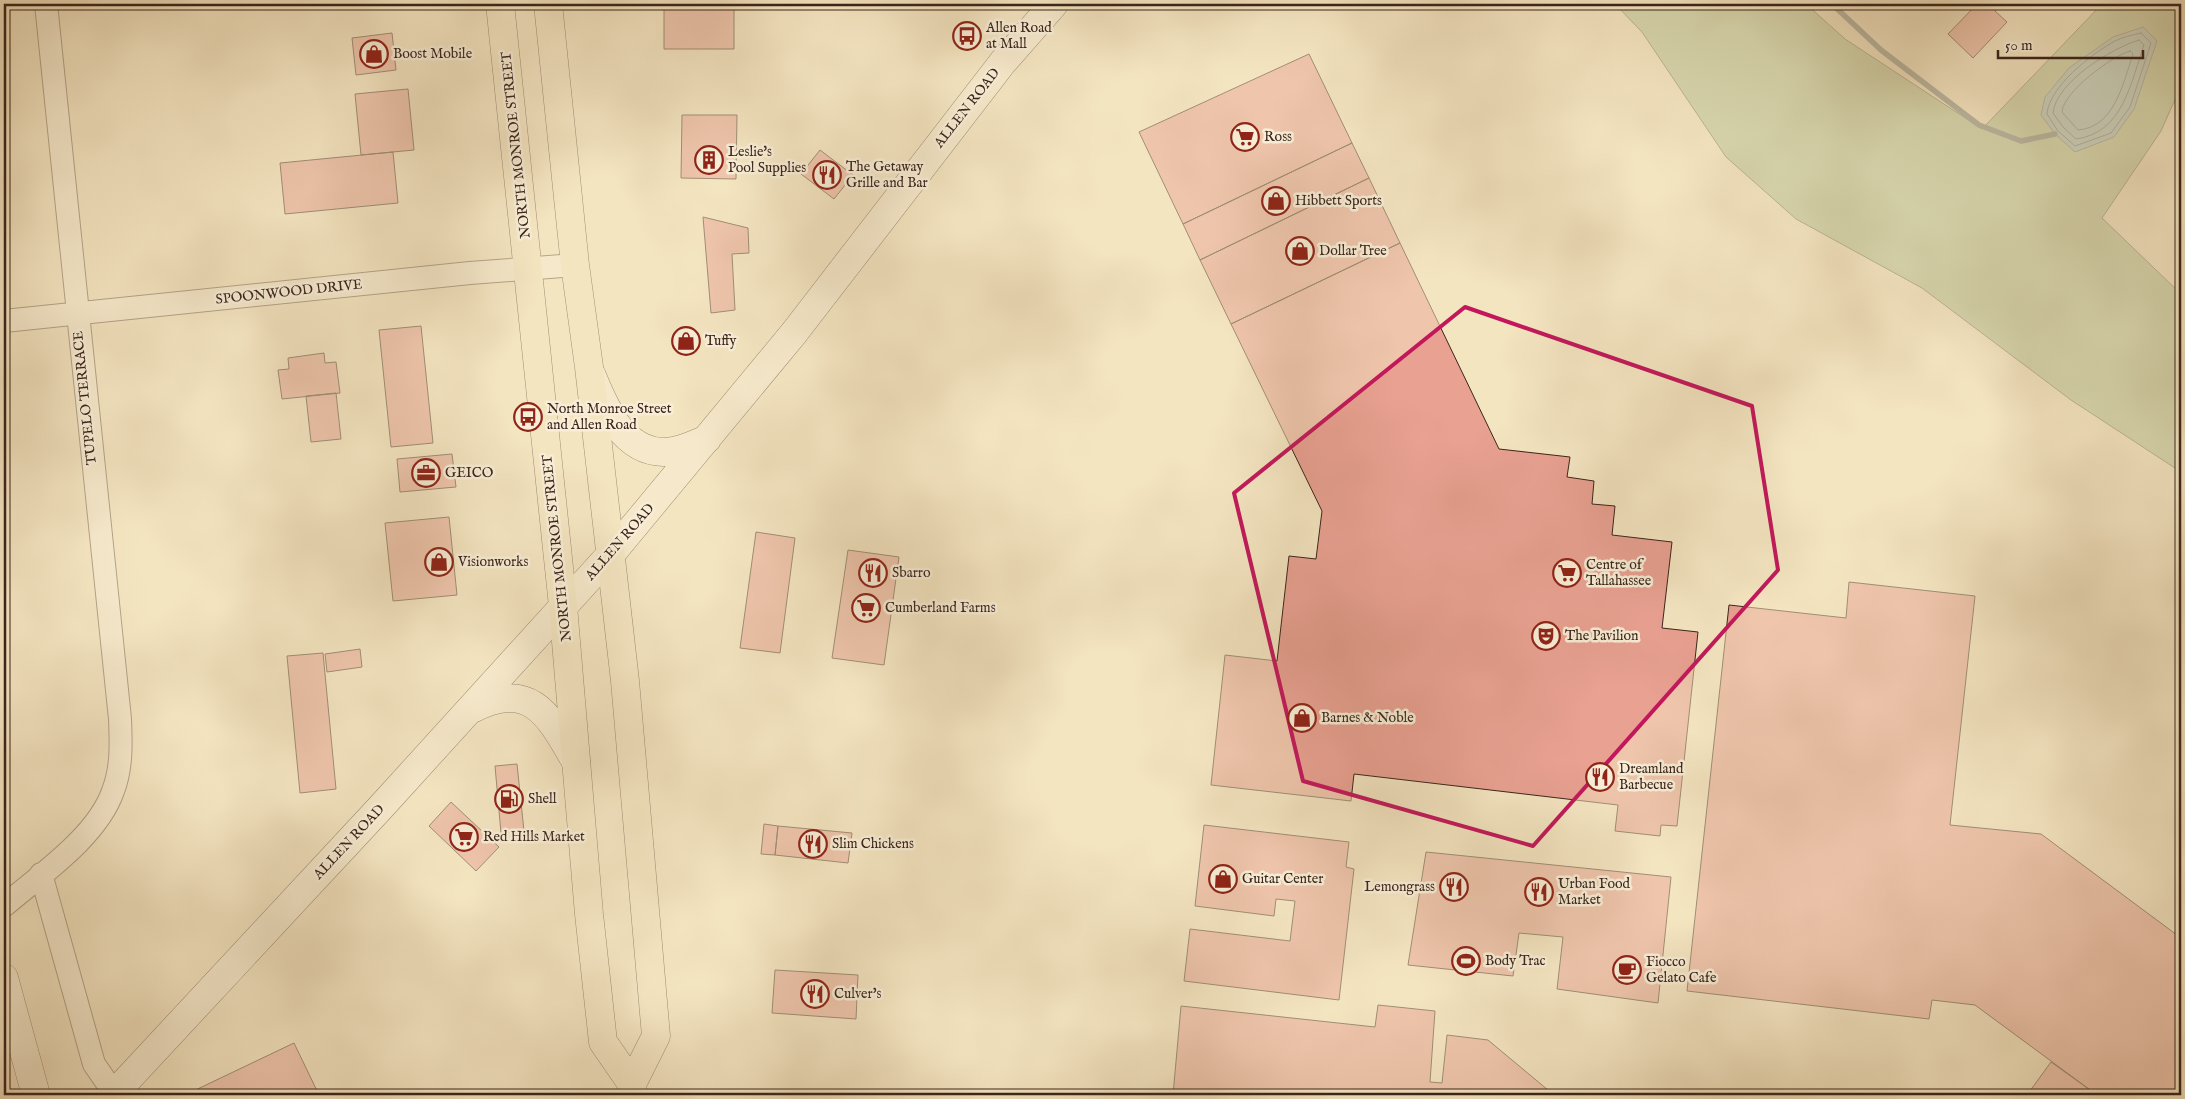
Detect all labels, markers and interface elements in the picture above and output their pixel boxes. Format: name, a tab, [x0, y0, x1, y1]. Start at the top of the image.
place label: Allen Road at Mall	[985, 19, 1052, 53]
bus stop icon: Allen Road at Mall	[952, 21, 982, 51]
scale bar	[1998, 28, 2142, 60]
text: 50 m	[2005, 36, 2033, 55]
shop icon: Boost Mobile	[359, 39, 389, 69]
place label: Boost Mobile	[393, 45, 473, 63]
street label: NORTH MONROE STREET	[497, 50, 535, 239]
street label: ALLEN ROAD	[930, 64, 1004, 152]
supermarket icon: Ross	[1230, 122, 1260, 152]
place label: Ross	[1264, 128, 1292, 146]
place label: Leslie's Pool Supplies	[728, 143, 806, 177]
building icon: Leslie's Pool Supplies	[694, 145, 724, 175]
place label: The Getaway Grille and Bar	[846, 158, 928, 192]
restaurant icon: The Getaway Grille and Bar	[812, 160, 842, 190]
shop icon: Hibbett Sports	[1261, 186, 1291, 216]
place label: Hibbett Sports	[1295, 192, 1382, 210]
shop icon: Dollar Tree	[1285, 236, 1315, 266]
place label: Dollar Tree	[1319, 242, 1387, 260]
street label: SPOONWOOD DRIVE	[215, 275, 364, 309]
shop icon: Tuffy	[671, 326, 701, 356]
street label: TUPELO TERRACE	[69, 330, 101, 466]
place label: Tuffy	[705, 332, 737, 350]
place label: North Monroe Street and Allen Road	[547, 400, 672, 434]
bus stop icon: North Monroe Street and Allen Road	[513, 402, 543, 432]
street label: NORTH MONROE STREET	[538, 453, 576, 642]
office icon: GEICO	[411, 458, 441, 488]
place label: GEICO	[445, 464, 494, 482]
street label: ALLEN ROAD	[581, 500, 658, 585]
shop icon: Visionworks	[424, 547, 454, 577]
place label: Visionworks	[457, 553, 528, 571]
place label: Centre of Tallahassee	[1586, 556, 1652, 590]
restaurant icon: Sbarro	[858, 558, 888, 588]
supermarket icon: Centre of Tallahassee	[1552, 558, 1582, 588]
place label: Sbarro	[892, 564, 931, 582]
supermarket icon: Cumberland Farms	[851, 593, 881, 623]
place label: Cumberland Farms	[885, 599, 996, 617]
theatre icon: The Pavilion	[1531, 621, 1561, 651]
place label: The Pavilion	[1565, 627, 1639, 645]
shop icon: Barnes & Noble	[1287, 703, 1317, 733]
place label: Barnes & Noble	[1321, 709, 1414, 727]
place label: Dreamland Barbecue	[1619, 760, 1684, 794]
restaurant icon: Dreamland Barbecue	[1585, 762, 1615, 792]
fuel station icon: Shell	[494, 784, 524, 814]
place label: Shell	[528, 790, 557, 808]
street label: ALLEN ROAD	[309, 801, 389, 884]
supermarket icon: Red Hills Market	[449, 822, 479, 852]
place label: Red Hills Market	[483, 828, 585, 846]
restaurant icon: Slim Chickens	[798, 829, 828, 859]
place label: Slim Chickens	[832, 835, 914, 853]
shop icon: Guitar Center	[1208, 864, 1238, 894]
place label: Guitar Center	[1242, 870, 1323, 888]
restaurant icon: Lemongrass	[1439, 872, 1469, 902]
place label: Urban Food Market	[1558, 875, 1631, 909]
restaurant icon: Urban Food Market	[1524, 877, 1554, 907]
place label: Lemongrass	[1364, 878, 1435, 896]
sports icon: Body Trac	[1451, 946, 1481, 976]
place label: Body Trac	[1485, 952, 1545, 970]
place label: Fiocco Gelato Cafe	[1646, 953, 1717, 987]
cafe icon: Fiocco Gelato Cafe	[1612, 955, 1642, 985]
restaurant icon: Culver's	[800, 979, 830, 1009]
place label: Culver's	[834, 985, 881, 1003]

